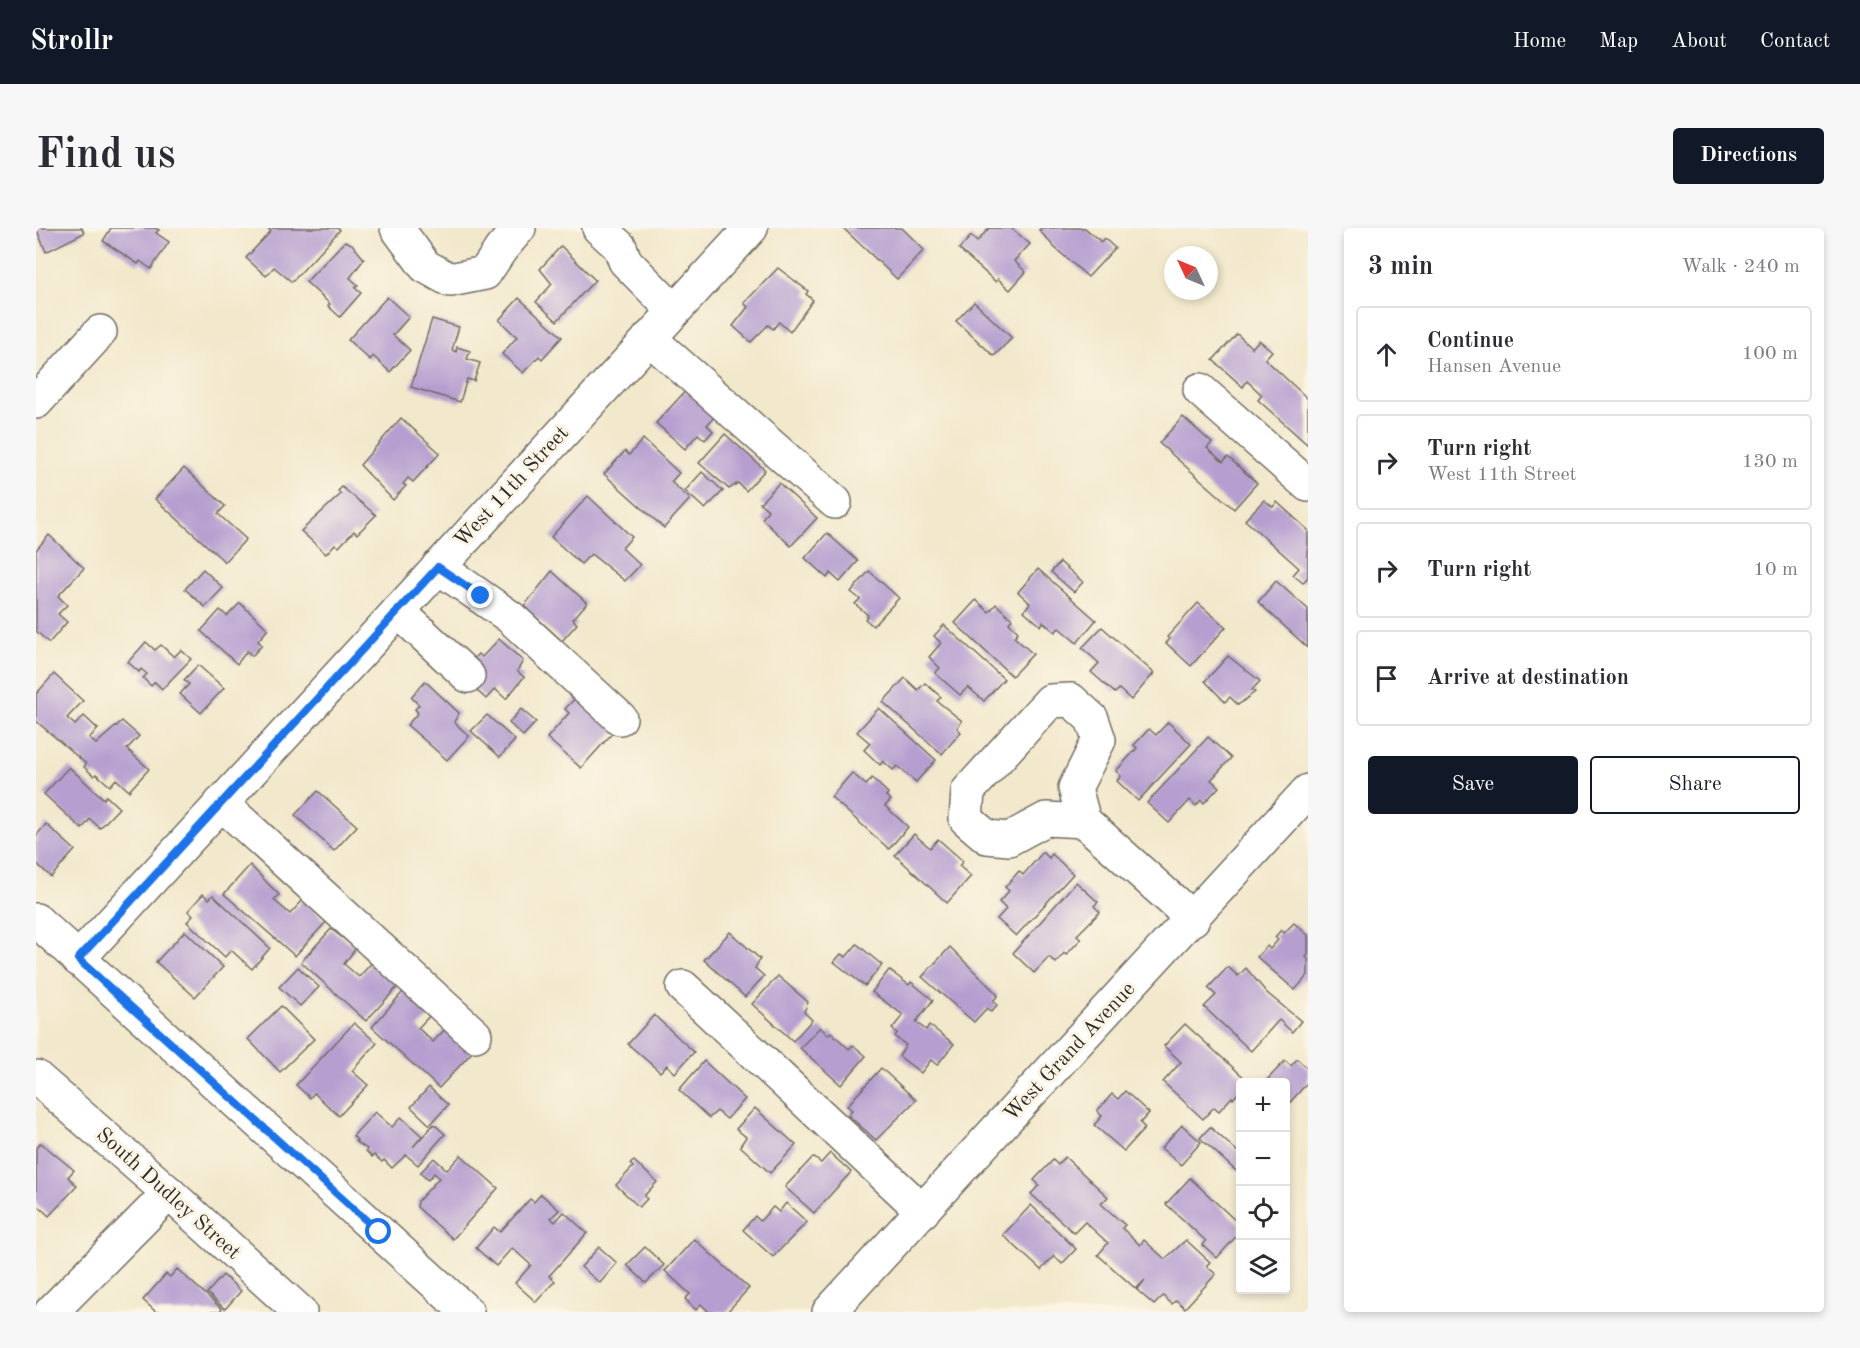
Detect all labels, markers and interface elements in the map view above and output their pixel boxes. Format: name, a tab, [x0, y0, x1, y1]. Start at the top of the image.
text: Strollr	[30, 28, 113, 56]
text: Home	[1513, 31, 1566, 52]
text: Map	[1599, 31, 1638, 52]
text: About	[1671, 31, 1727, 52]
text: Contact	[1760, 31, 1830, 52]
button: Directions	[1673, 128, 1824, 184]
text: Find us	[36, 135, 175, 177]
north arrow	[1164, 246, 1218, 300]
text: 3 min	[1368, 254, 1433, 280]
text: Walk · 240 m	[1681, 257, 1800, 277]
text: Continue	[1427, 330, 1514, 352]
icon: ahead	[1370, 338, 1403, 371]
text: 100 m	[1742, 344, 1798, 364]
text: Hansen Avenue	[1427, 357, 1561, 377]
street label: West 11th Street	[451, 422, 573, 552]
text: Turn right	[1427, 438, 1531, 460]
icon: right	[1370, 446, 1403, 479]
text: 130 m	[1742, 452, 1798, 472]
text: West 11th Street	[1427, 465, 1577, 485]
icon: right	[1370, 554, 1403, 587]
text: Turn right	[1427, 559, 1531, 581]
text: 10 m	[1753, 560, 1798, 580]
route end	[467, 582, 493, 608]
icon: arrive	[1370, 662, 1403, 695]
text: Arrive at destination	[1427, 667, 1629, 689]
button: Save	[1368, 756, 1578, 814]
button: Share	[1590, 756, 1800, 814]
street label: West Grand Avenue	[1000, 979, 1140, 1125]
map controls	[1236, 1078, 1290, 1294]
button: +	[1236, 1078, 1290, 1132]
street label: South Dudley Street	[92, 1124, 244, 1264]
button: −	[1236, 1132, 1290, 1186]
button: locate	[1236, 1186, 1290, 1240]
route start	[365, 1218, 391, 1244]
button: layers	[1236, 1240, 1290, 1294]

